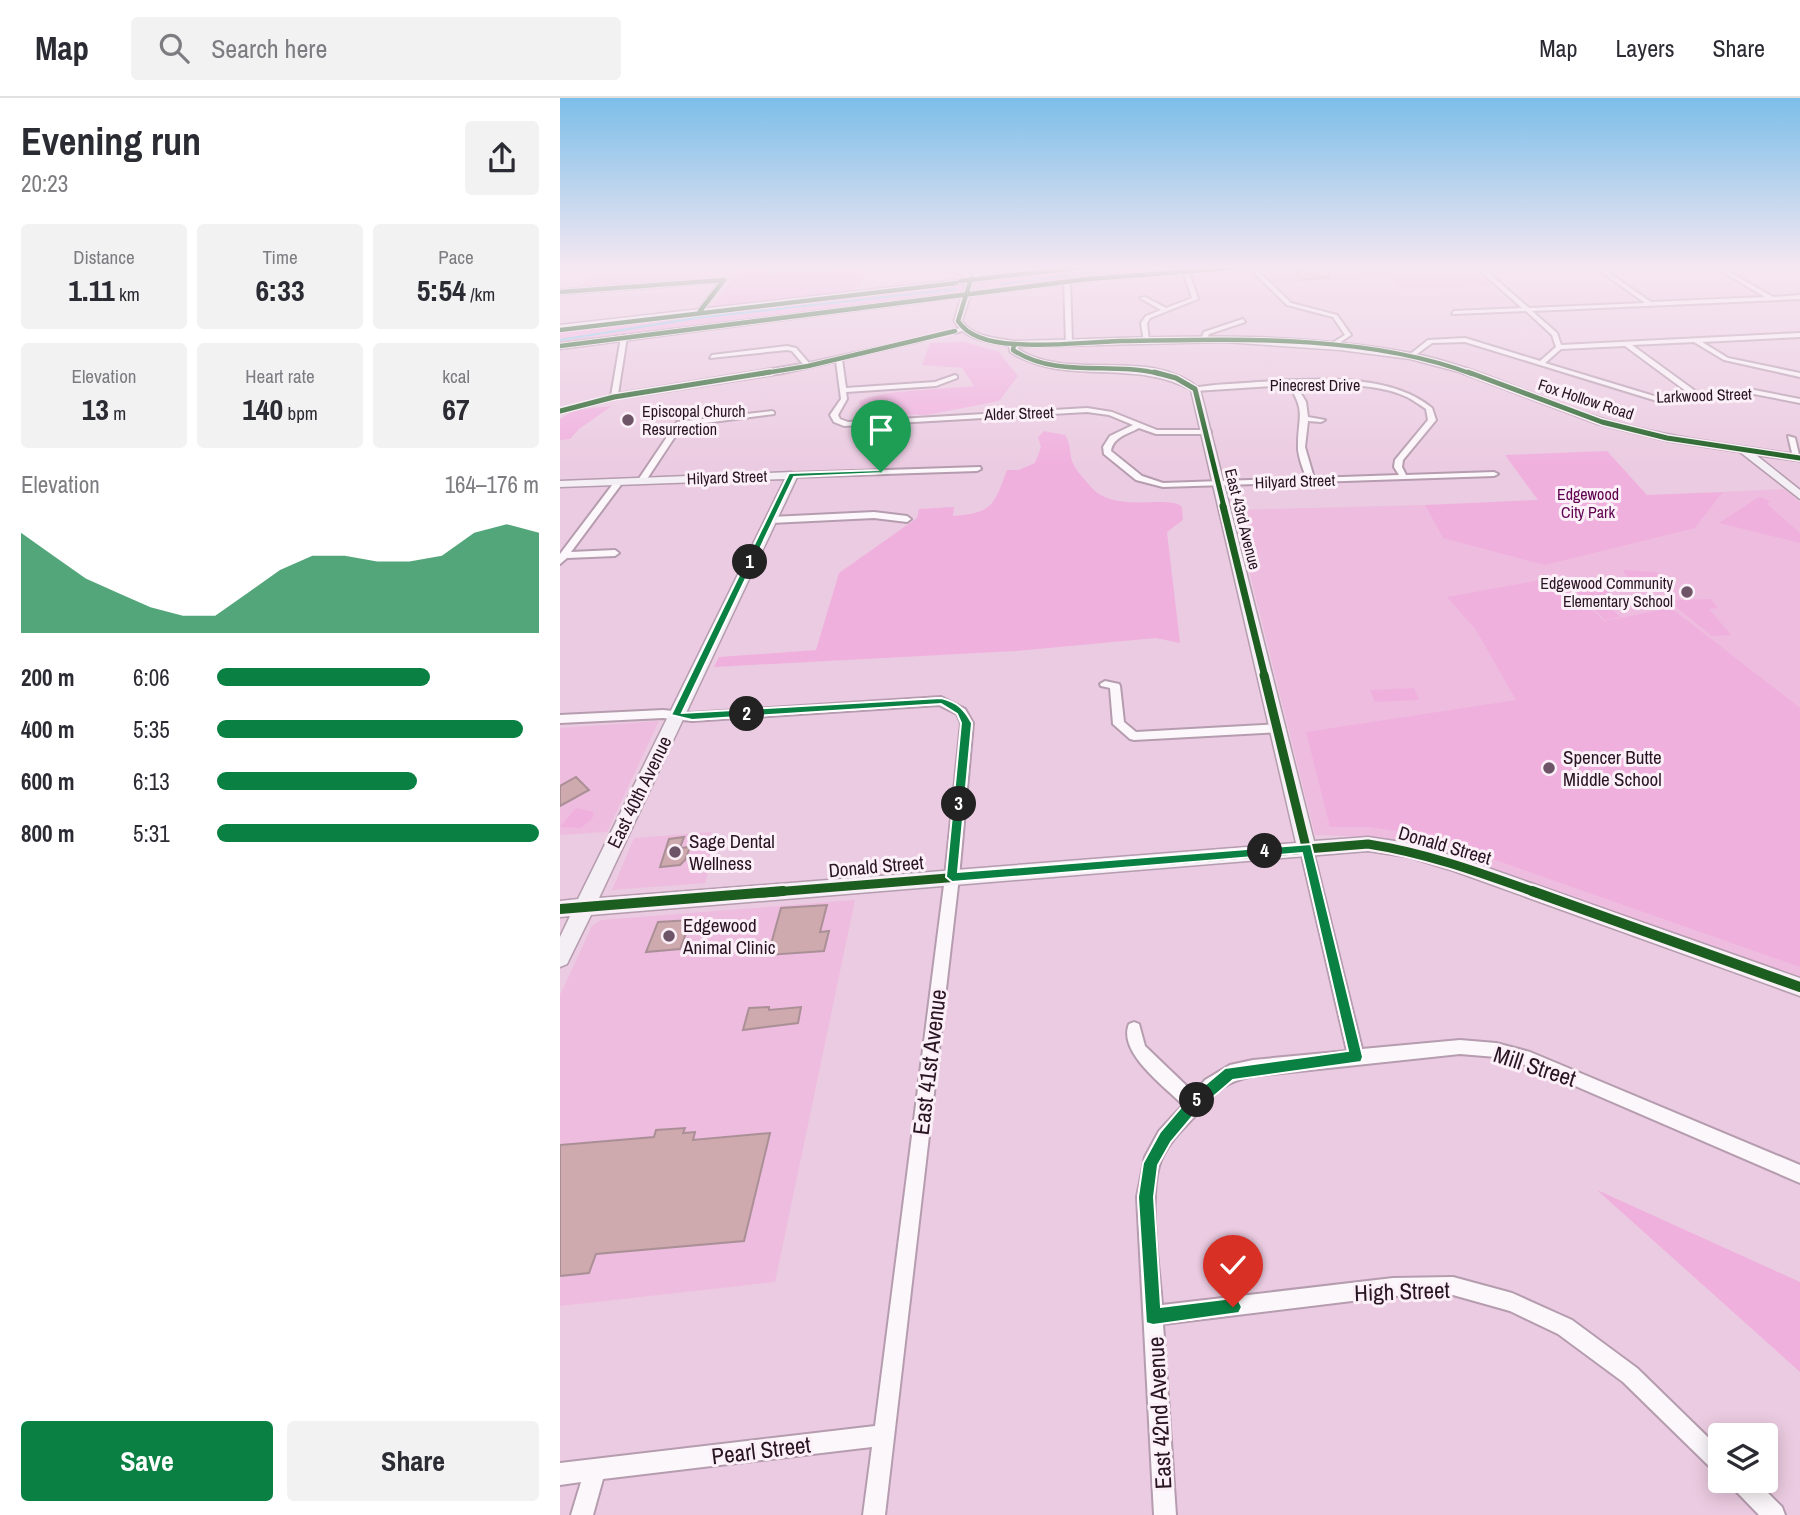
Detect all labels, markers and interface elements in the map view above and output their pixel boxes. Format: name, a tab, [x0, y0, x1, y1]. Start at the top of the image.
search box	[131, 17, 621, 80]
text: Map	[35, 26, 89, 70]
icon: search	[155, 29, 193, 67]
text: Search here	[211, 31, 327, 66]
text: Map	[1539, 32, 1577, 64]
text: Layers	[1615, 32, 1674, 64]
text: Share	[1712, 32, 1765, 64]
text: Evening run	[21, 116, 201, 167]
button: share	[465, 121, 539, 195]
text: 20:23	[21, 168, 68, 199]
text: Distance	[73, 244, 135, 270]
text: Time	[262, 244, 298, 270]
text: Pace	[438, 244, 474, 270]
text: 1.11	[68, 270, 115, 310]
text: 6:33	[255, 270, 305, 310]
text: 5:54	[417, 270, 466, 310]
text: km	[115, 281, 140, 307]
text: /km	[466, 281, 495, 307]
text: Elevation	[72, 363, 136, 389]
text: Heart rate	[245, 363, 315, 389]
text: kcal	[442, 363, 470, 389]
street label: Fox Hollow Road	[1535, 373, 1637, 425]
street label: Pinecrest Drive	[1270, 374, 1360, 396]
street label: Larkwood Street	[1656, 382, 1752, 408]
text: 13	[82, 389, 109, 429]
text: 140	[242, 389, 283, 429]
text: 67	[442, 389, 470, 429]
text: m	[109, 400, 126, 426]
text: bpm	[283, 400, 318, 426]
place label: Episcopal Church Resurrection	[642, 400, 746, 440]
pin	[851, 400, 911, 472]
street label: Alder Street	[983, 401, 1054, 425]
icon: arrive	[862, 411, 900, 449]
marker: Episcopal Church Resurrection	[620, 412, 636, 428]
street label: Hilyard Street	[687, 465, 768, 489]
street label: East 43rd Avenue	[1220, 466, 1266, 572]
text: Elevation	[21, 469, 100, 500]
text: 164–176 m	[445, 469, 539, 500]
street label: Hilyard Street	[1255, 469, 1336, 493]
park label: Edgewood City Park	[1557, 483, 1619, 523]
pin: 1	[732, 545, 768, 580]
text: 1	[745, 548, 754, 574]
place label: Edgewood Community Elementary School	[1540, 572, 1673, 612]
marker: Edgewood Community Elementary School	[1679, 584, 1695, 600]
text: 200 m	[21, 662, 74, 693]
text: 6:06	[133, 662, 170, 693]
pin: 2	[730, 696, 764, 732]
text: 2	[742, 700, 751, 726]
text: 400 m	[21, 714, 74, 745]
text: 5:35	[133, 714, 170, 745]
street label: East 40th Avenue	[601, 732, 677, 852]
place label: Spencer Butte Middle School	[1563, 744, 1662, 792]
marker: Spencer Butte Middle School	[1541, 760, 1557, 776]
text: 600 m	[21, 766, 74, 797]
text: 6:13	[133, 766, 170, 797]
pin: 3	[942, 786, 976, 822]
text: 3	[954, 790, 963, 816]
text: 800 m	[21, 818, 74, 849]
text: 5:31	[133, 818, 170, 849]
street label: Donald Street	[1396, 819, 1495, 871]
place label: Sage Dental Wellness	[689, 828, 775, 876]
pin: 4	[1248, 834, 1282, 868]
text: 4	[1260, 837, 1269, 863]
marker: Sage Dental Wellness	[667, 844, 683, 860]
street label: Donald Street	[827, 849, 925, 883]
place label: Edgewood Animal Clinic	[682, 912, 776, 960]
marker: Edgewood Animal Clinic	[661, 928, 677, 944]
street label: East 41st Avenue	[905, 987, 953, 1137]
street label: Mill Street	[1490, 1038, 1580, 1094]
pin: 5	[1180, 1082, 1214, 1118]
text: 5	[1192, 1086, 1201, 1112]
pin	[1203, 1235, 1263, 1307]
icon: check	[1214, 1246, 1252, 1284]
street label: High Street	[1354, 1274, 1450, 1308]
street label: East 42nd Avenue	[1140, 1336, 1178, 1490]
button: Save	[21, 1421, 273, 1501]
button: Share	[287, 1421, 539, 1501]
map controls	[1708, 1423, 1778, 1493]
button: layers	[1708, 1423, 1778, 1493]
street label: Pearl Street	[710, 1429, 812, 1471]

